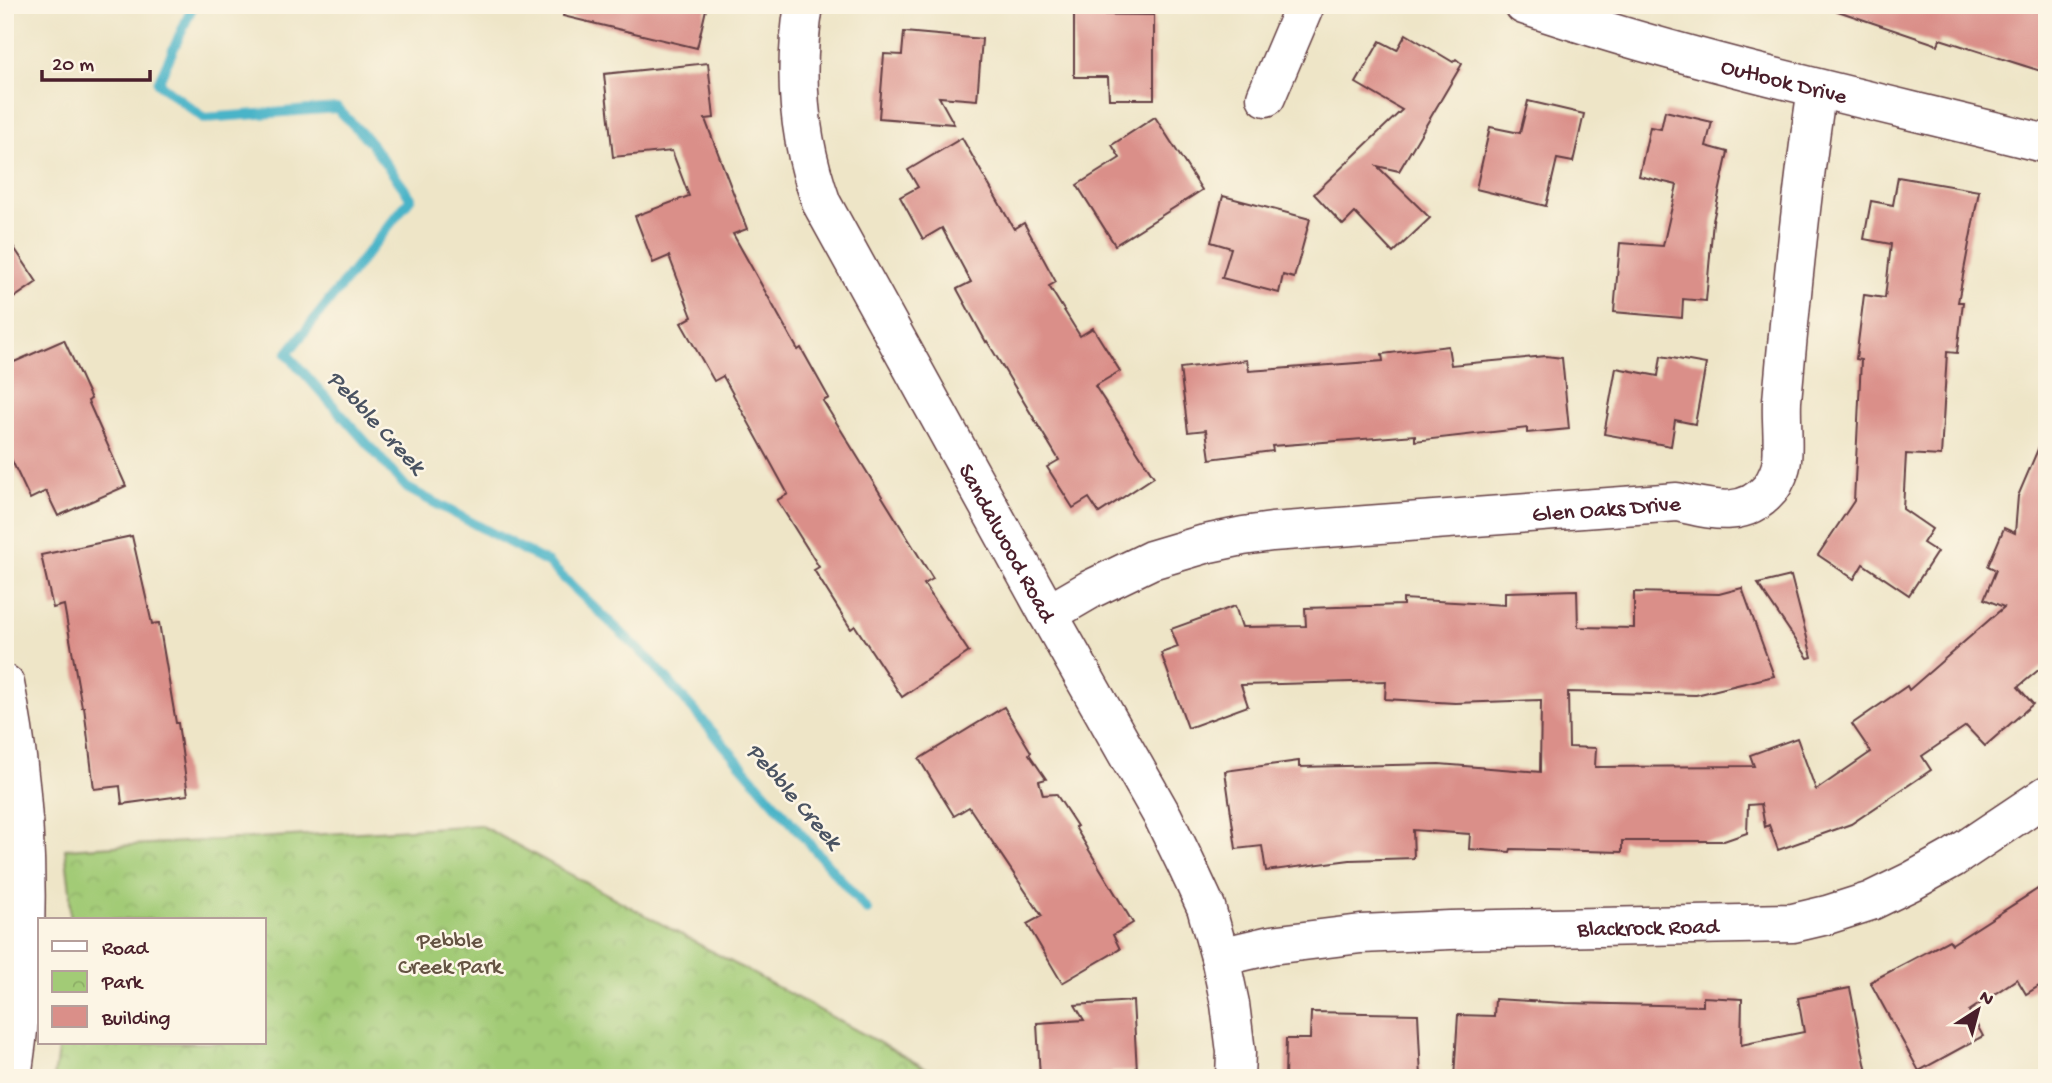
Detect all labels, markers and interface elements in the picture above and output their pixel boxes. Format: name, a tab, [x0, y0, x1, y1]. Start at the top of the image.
scale bar	[42, 38, 150, 82]
text: 20 m	[52, 54, 94, 79]
street label: Outlook Drive	[1718, 54, 1850, 112]
water label: Pebble Creek	[319, 365, 431, 483]
street label: Sandalwood Road	[951, 460, 1060, 629]
street label: Glen Oaks Drive	[1531, 492, 1683, 530]
water label: Pebble Creek	[738, 738, 848, 858]
street label: Blackrock Road	[1576, 914, 1720, 944]
legend	[38, 918, 266, 1044]
park label: Pebble Creek Park	[398, 929, 505, 982]
text: Road	[102, 938, 150, 963]
text: Park	[101, 972, 145, 997]
north arrow	[1944, 974, 2014, 1044]
text: N	[1974, 986, 1998, 1012]
text: Building	[101, 1008, 171, 1033]

